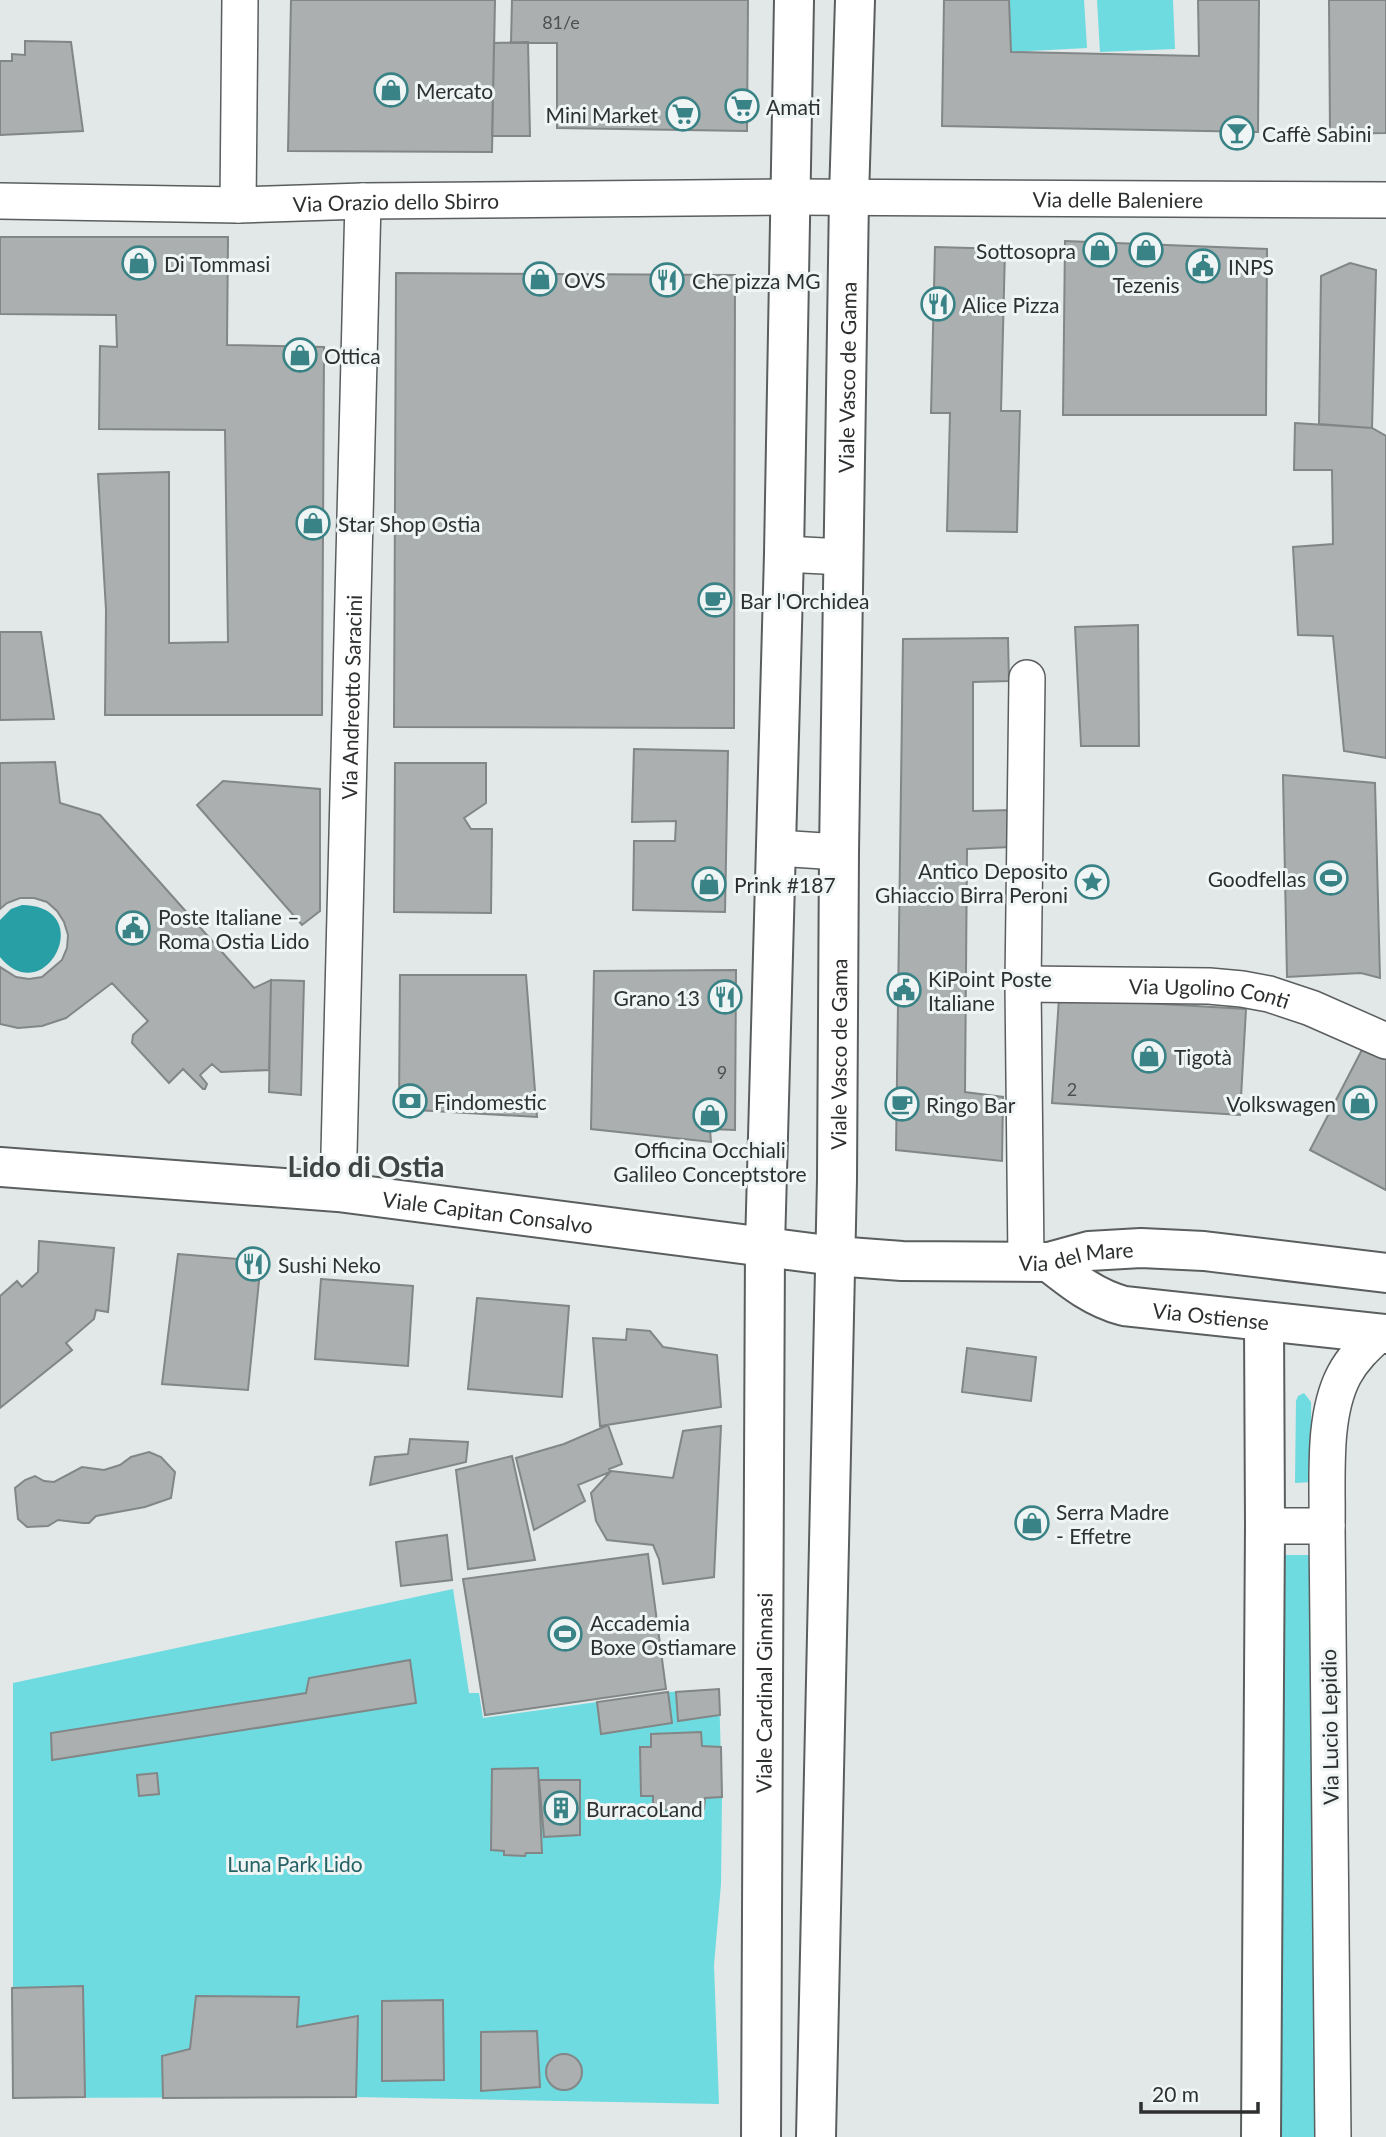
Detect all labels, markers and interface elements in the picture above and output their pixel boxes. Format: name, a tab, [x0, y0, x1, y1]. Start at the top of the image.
house number: 81/e	[542, 11, 580, 33]
shop icon: Mercato	[372, 71, 410, 109]
place label: Mercato	[416, 78, 493, 103]
supermarket icon: Amati	[723, 87, 761, 125]
place label: Amati	[766, 94, 821, 119]
supermarket icon: Mini Market	[664, 95, 702, 133]
place label: Mini Market	[546, 102, 658, 127]
bar icon: Caffè Sabini	[1218, 114, 1256, 152]
place label: Caffè Sabini	[1262, 121, 1372, 146]
street label: Via delle Baleniere	[1033, 186, 1203, 212]
street label: Via Orazio dello Sbirro	[292, 187, 499, 216]
shop icon: Sottosopra	[1081, 231, 1119, 269]
shop icon: Tezenis	[1127, 231, 1165, 269]
place label: Sottosopra	[976, 238, 1076, 263]
shop icon: Di Tommasi	[120, 244, 158, 282]
public building icon: INPS	[1184, 247, 1222, 285]
place label: Di Tommasi	[164, 251, 270, 276]
place label: INPS	[1228, 254, 1274, 279]
shop icon: OVS	[521, 260, 559, 298]
restaurant icon: Che pizza MG	[648, 261, 686, 299]
place label: OVS	[564, 267, 606, 292]
place label: Che pizza MG	[692, 268, 821, 293]
place label: Tezenis	[1112, 272, 1180, 297]
street label: Viale Vasco de Gama	[832, 281, 860, 473]
restaurant icon: Alice Pizza	[919, 285, 957, 323]
place label: Alice Pizza	[962, 292, 1059, 317]
shop icon: Ottica	[281, 336, 319, 374]
place label: Ottica	[324, 343, 381, 368]
shop icon: Star Shop Ostia	[294, 504, 332, 542]
place label: Star Shop Ostia	[338, 511, 481, 536]
cafe icon: Bar l'Orchidea	[696, 581, 734, 619]
place label: Bar l'Orchidea	[740, 588, 870, 613]
street label: Via Andreotto Saracini	[335, 594, 366, 800]
place label: Antico Deposito Ghiaccio Birra Peroni	[875, 858, 1068, 907]
sports icon: Goodfellas	[1312, 859, 1350, 897]
place icon: Antico Deposito Ghiaccio Birra Peroni	[1073, 863, 1111, 901]
shop icon: Prink #187	[690, 865, 728, 903]
place label: Goodfellas	[1208, 866, 1306, 891]
place label: Prink #187	[734, 872, 836, 897]
place label: Poste Italiane – Roma Ostia Lido	[158, 904, 310, 953]
public building icon: Poste Italiane – Roma Ostia Lido	[114, 909, 152, 947]
street label: Viale Vasco de Gama	[825, 958, 851, 1150]
place label: KiPoint Poste Italiane	[928, 966, 1052, 1015]
public building icon: KiPoint Poste Italiane	[885, 971, 923, 1009]
street label: Via Ugolino Conti	[1129, 973, 1293, 1013]
restaurant icon: Grano 13	[706, 978, 744, 1016]
place label: Grano 13	[614, 985, 700, 1010]
shop icon: Tigotà	[1130, 1037, 1168, 1075]
place label: Tigotà	[1174, 1044, 1232, 1069]
house number: 9	[717, 1061, 727, 1083]
house number: 2	[1067, 1078, 1077, 1100]
bank icon: Findomestic	[391, 1082, 429, 1120]
shop icon: Volkswagen	[1341, 1084, 1379, 1122]
cafe icon: Ringo Bar	[883, 1085, 921, 1123]
place label: Findomestic	[434, 1089, 547, 1114]
place label: Volkswagen	[1226, 1091, 1336, 1116]
place label: Ringo Bar	[926, 1092, 1016, 1117]
shop icon: Officina Occhiali Galileo Conceptstore	[691, 1096, 729, 1134]
place label: Officina Occhiali Galileo Conceptstore	[613, 1137, 807, 1186]
district label: Lido di Ostia	[287, 1149, 445, 1183]
street label: Viale Capitan Consalvo	[381, 1185, 595, 1237]
street label: Via del Mare	[1019, 1236, 1134, 1274]
restaurant icon: Sushi Neko	[234, 1245, 272, 1283]
place label: Sushi Neko	[278, 1252, 381, 1277]
street label: Via Ostiense	[1151, 1297, 1270, 1334]
place label: Serra Madre - Effetre	[1056, 1499, 1169, 1548]
shop icon: Serra Madre - Effetre	[1013, 1504, 1051, 1542]
street label: Viale Cardinal Ginnasi	[750, 1593, 776, 1793]
place label: Accademia Boxe Ostiamare	[590, 1610, 736, 1659]
sports icon: Accademia Boxe Ostiamare	[546, 1615, 584, 1653]
street label: Via Lucio Lepidio	[1315, 1649, 1343, 1805]
building icon: BurracoLand	[542, 1789, 580, 1827]
place label: BurracoLand	[586, 1796, 703, 1821]
park label: Luna Park Lido	[227, 1851, 363, 1876]
scale bar	[1141, 2070, 1258, 2114]
text: 20 m	[1152, 2081, 1199, 2106]

